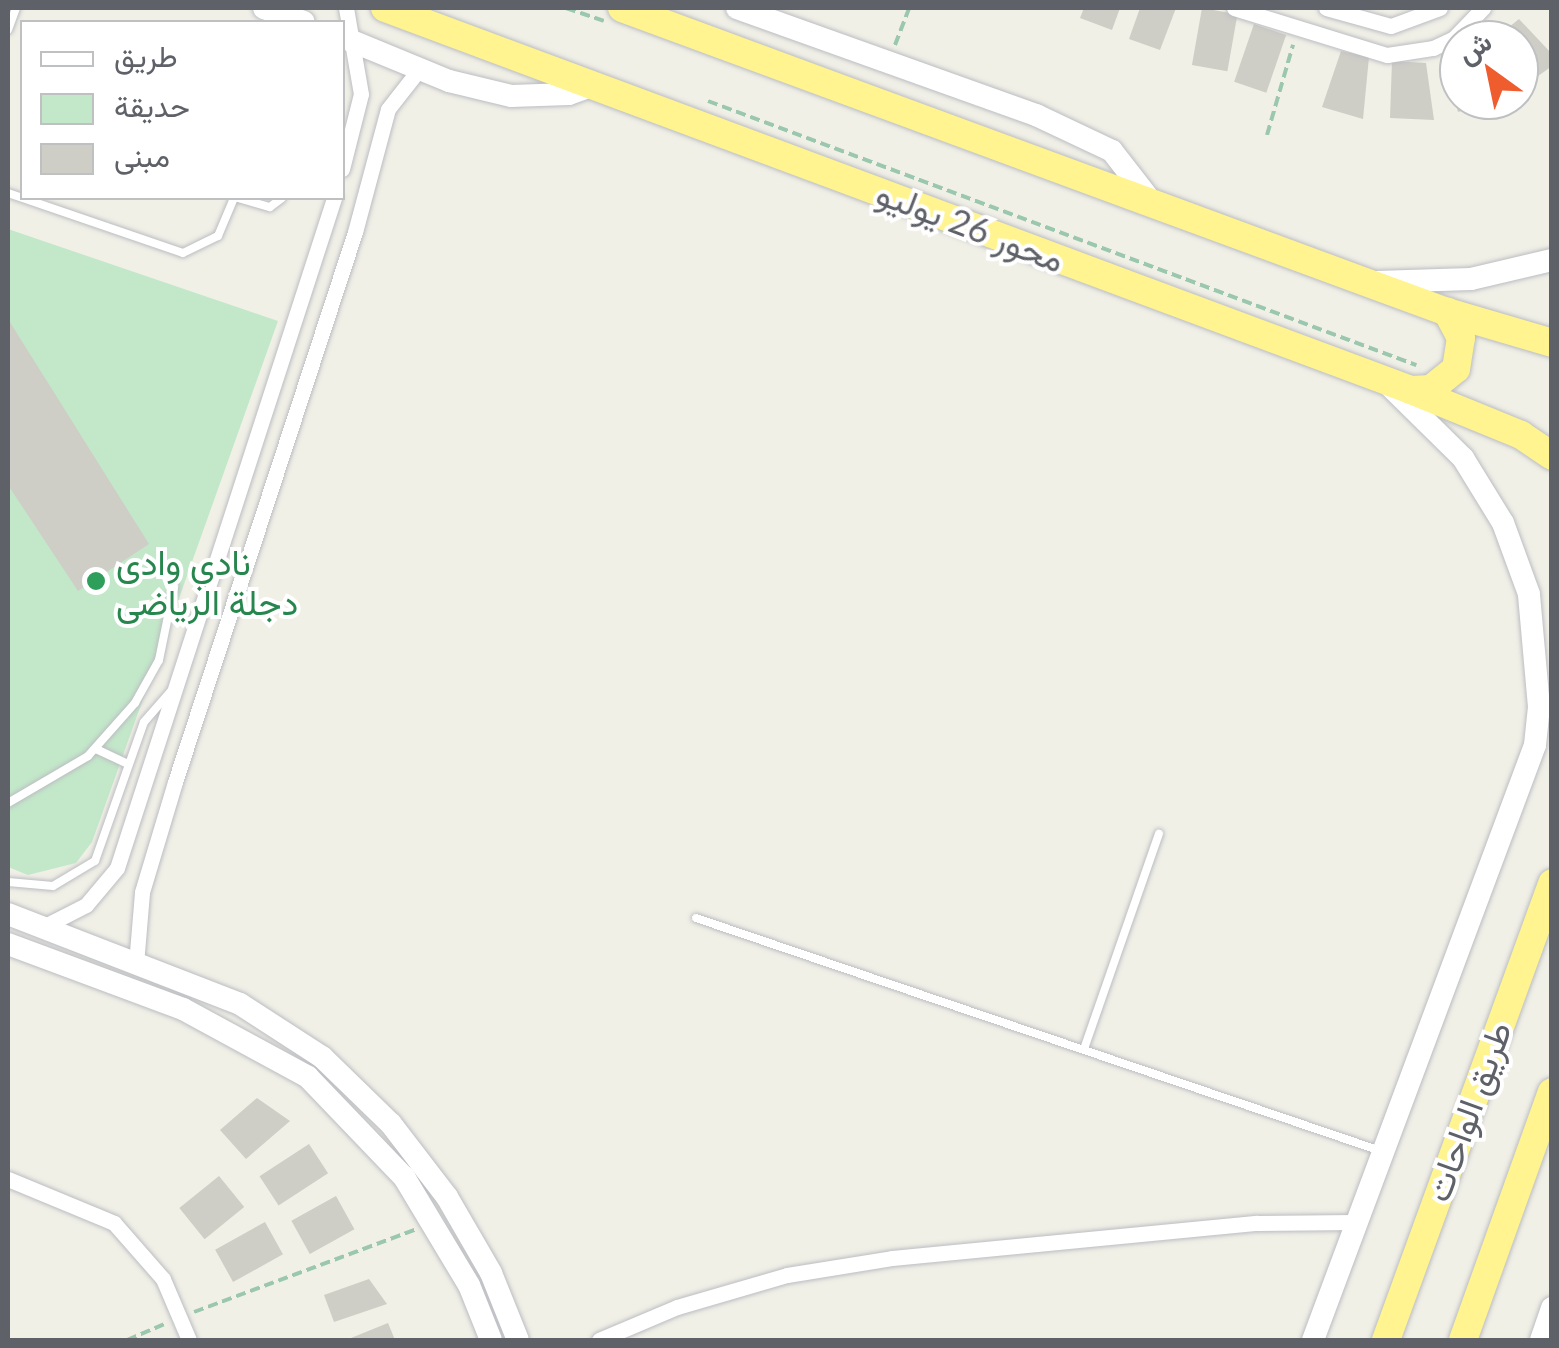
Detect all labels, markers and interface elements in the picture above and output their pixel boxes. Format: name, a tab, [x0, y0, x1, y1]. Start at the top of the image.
legend	[20, 20, 345, 200]
north arrow	[1439, 20, 1539, 120]
text: ش	[1450, 23, 1497, 70]
text: طريق	[114, 37, 178, 73]
text: حديقة	[114, 87, 190, 123]
text: مبنى	[114, 137, 170, 173]
street label: محور 26 يوليو	[871, 170, 1071, 280]
place label: نادي وادى دجلة الرياضى	[116, 540, 298, 622]
marker: نادي وادى دجلة الرياضى	[85, 570, 107, 592]
street label: طريق الواحات	[1415, 1015, 1519, 1207]

